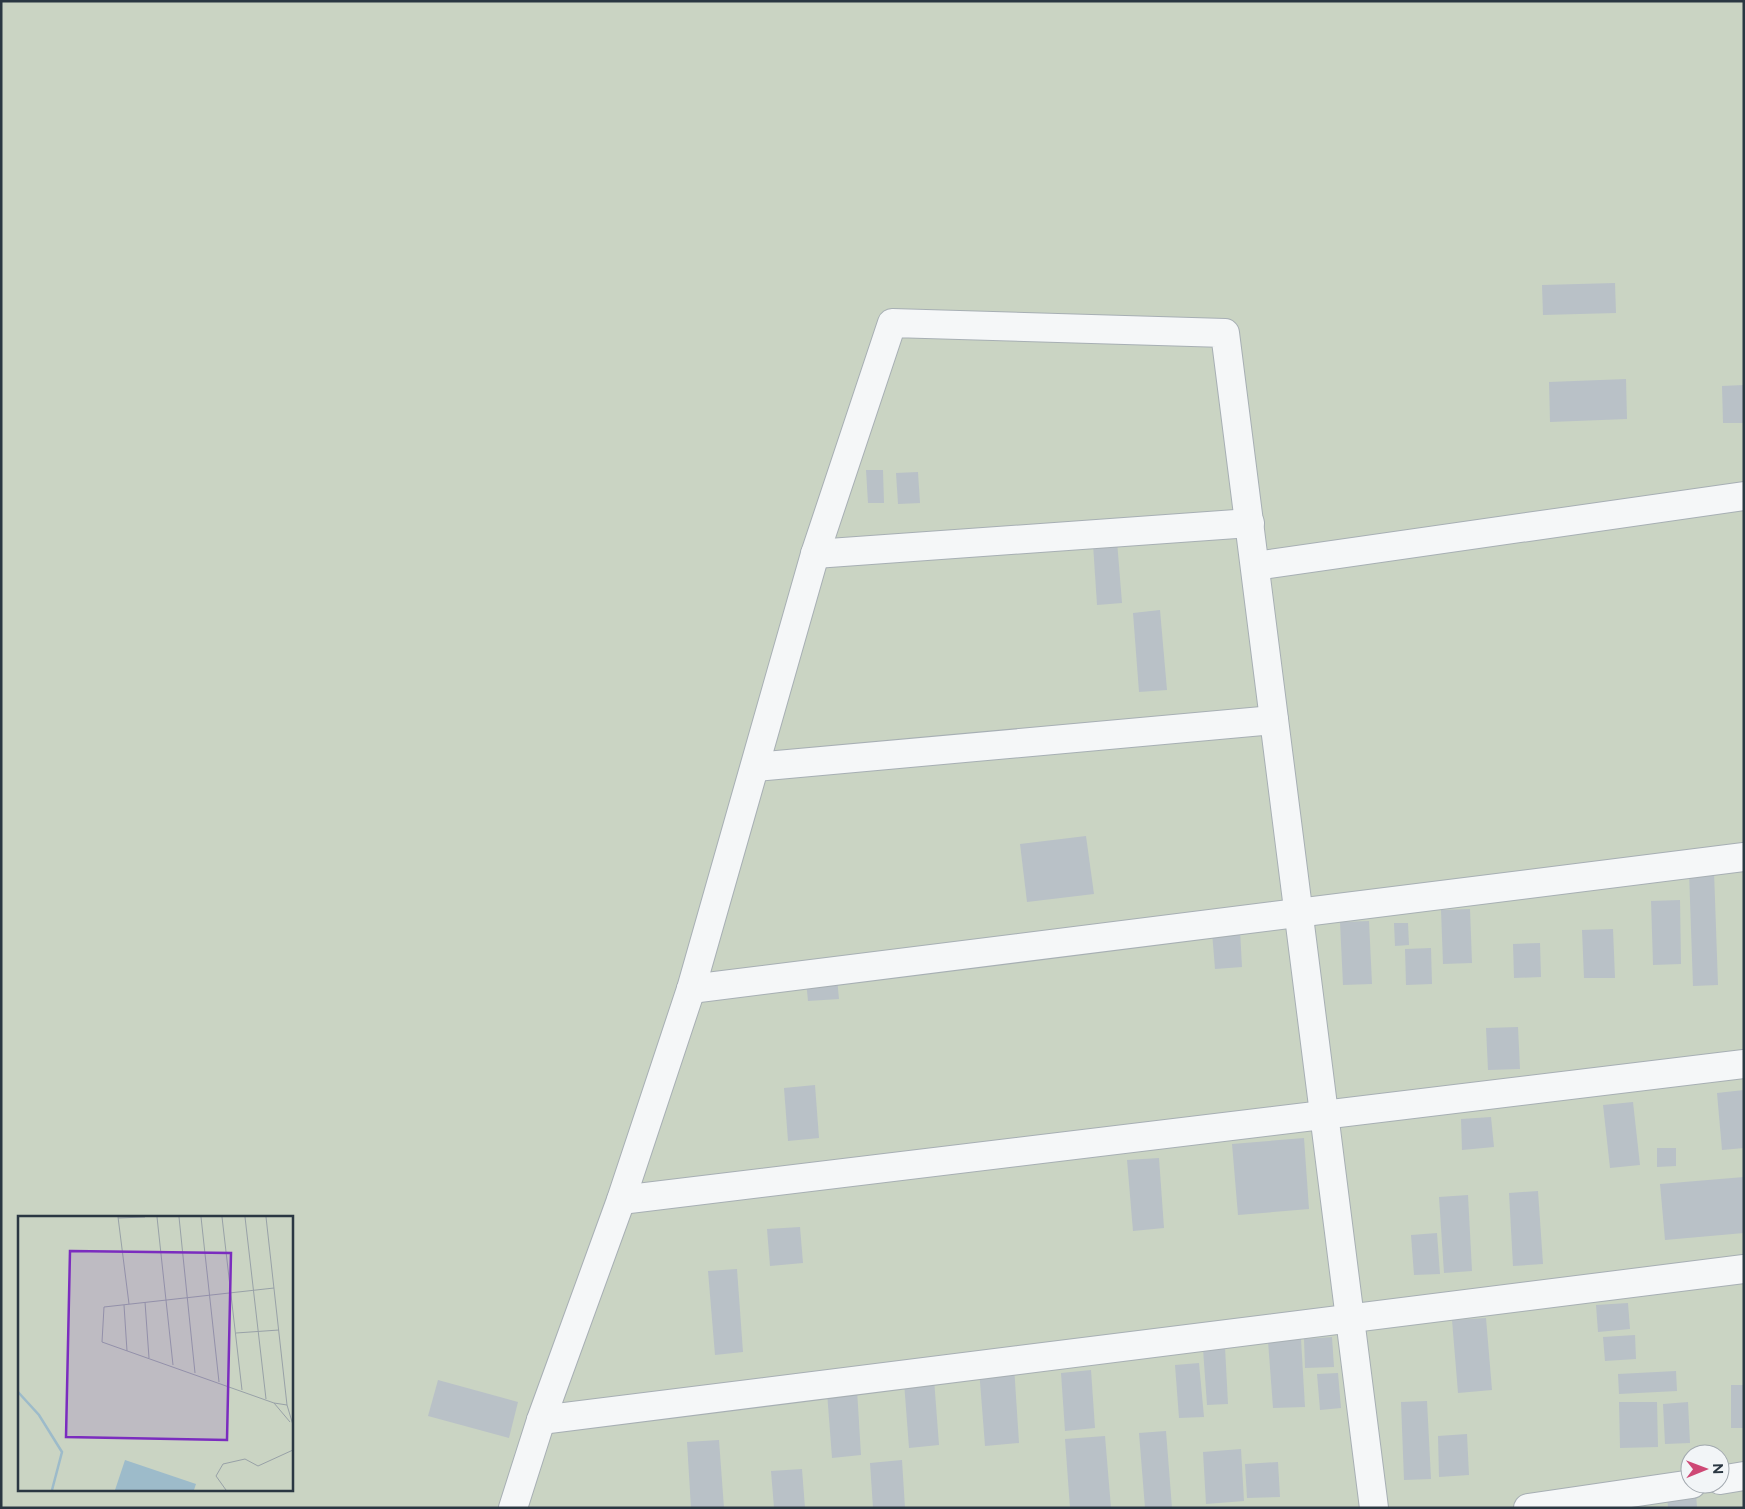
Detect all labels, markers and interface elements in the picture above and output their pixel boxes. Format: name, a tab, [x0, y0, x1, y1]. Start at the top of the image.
inset map	[18, 1216, 292, 1492]
north arrow	[1680, 1444, 1730, 1494]
text: N	[1710, 1463, 1726, 1474]

